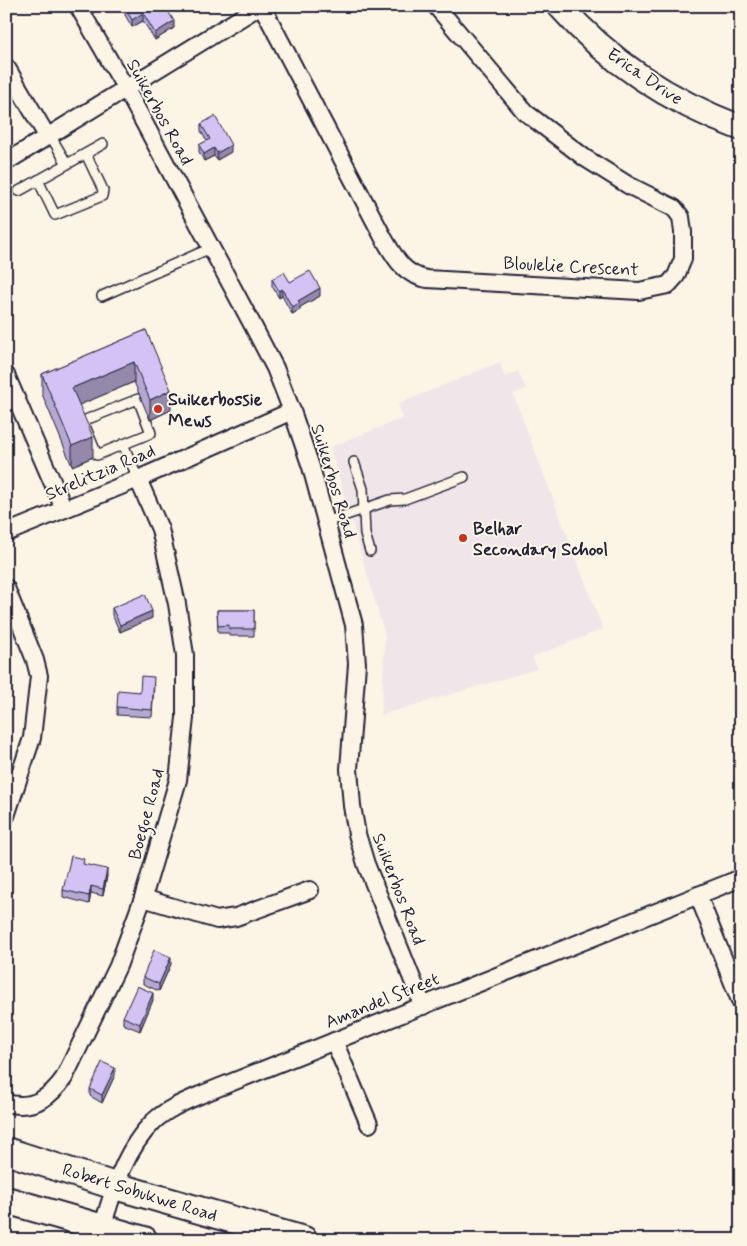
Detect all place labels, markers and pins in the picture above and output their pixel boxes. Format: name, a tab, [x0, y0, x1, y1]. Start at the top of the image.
place label: Suikerbossie Mews	[168, 388, 263, 433]
marker: Suikerbossie Mews	[152, 403, 164, 415]
place label: Belhar Secondary School	[473, 517, 608, 562]
marker: Belhar Secondary School	[457, 532, 469, 544]

